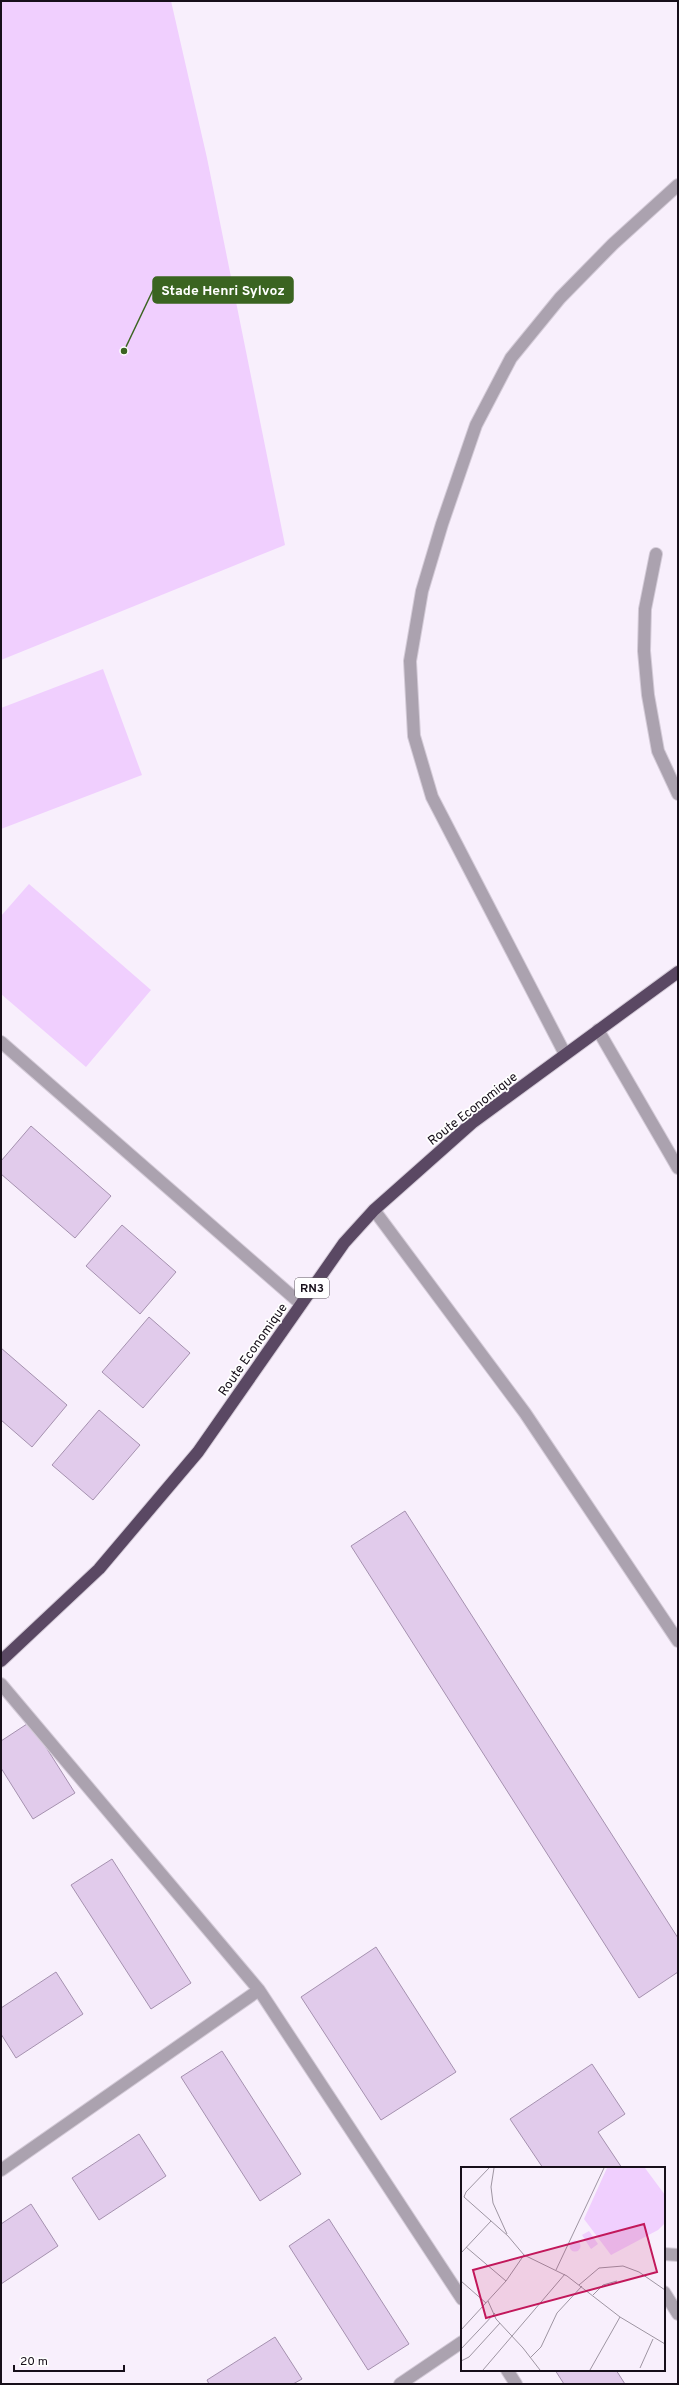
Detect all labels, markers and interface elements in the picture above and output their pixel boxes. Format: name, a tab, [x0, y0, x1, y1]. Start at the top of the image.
callout: Stade Henri Sylvoz	[153, 277, 293, 303]
text: Stade Henri Sylvoz	[161, 283, 285, 300]
street label: Route Economique	[425, 1070, 521, 1150]
road number: RN3	[295, 1278, 329, 1298]
street label: Route Economique	[216, 1301, 292, 1400]
inset map	[461, 2167, 665, 2371]
scale bar	[14, 2347, 124, 2373]
text: 20 m	[20, 2354, 48, 2370]

